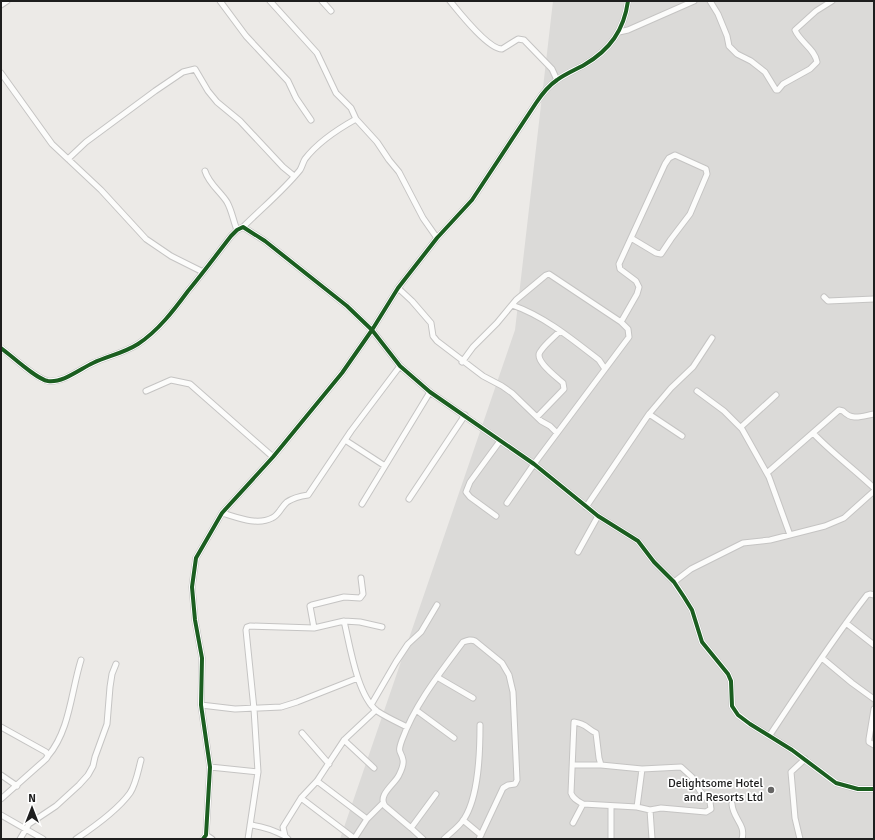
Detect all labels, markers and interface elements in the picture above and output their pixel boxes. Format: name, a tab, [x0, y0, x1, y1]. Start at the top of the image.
place label: Delightsome Hotel and Resorts Ltd	[668, 776, 763, 805]
marker: Delightsome Hotel and Resorts Ltd	[766, 785, 776, 795]
north arrow	[12, 788, 52, 828]
text: N	[28, 792, 36, 805]

